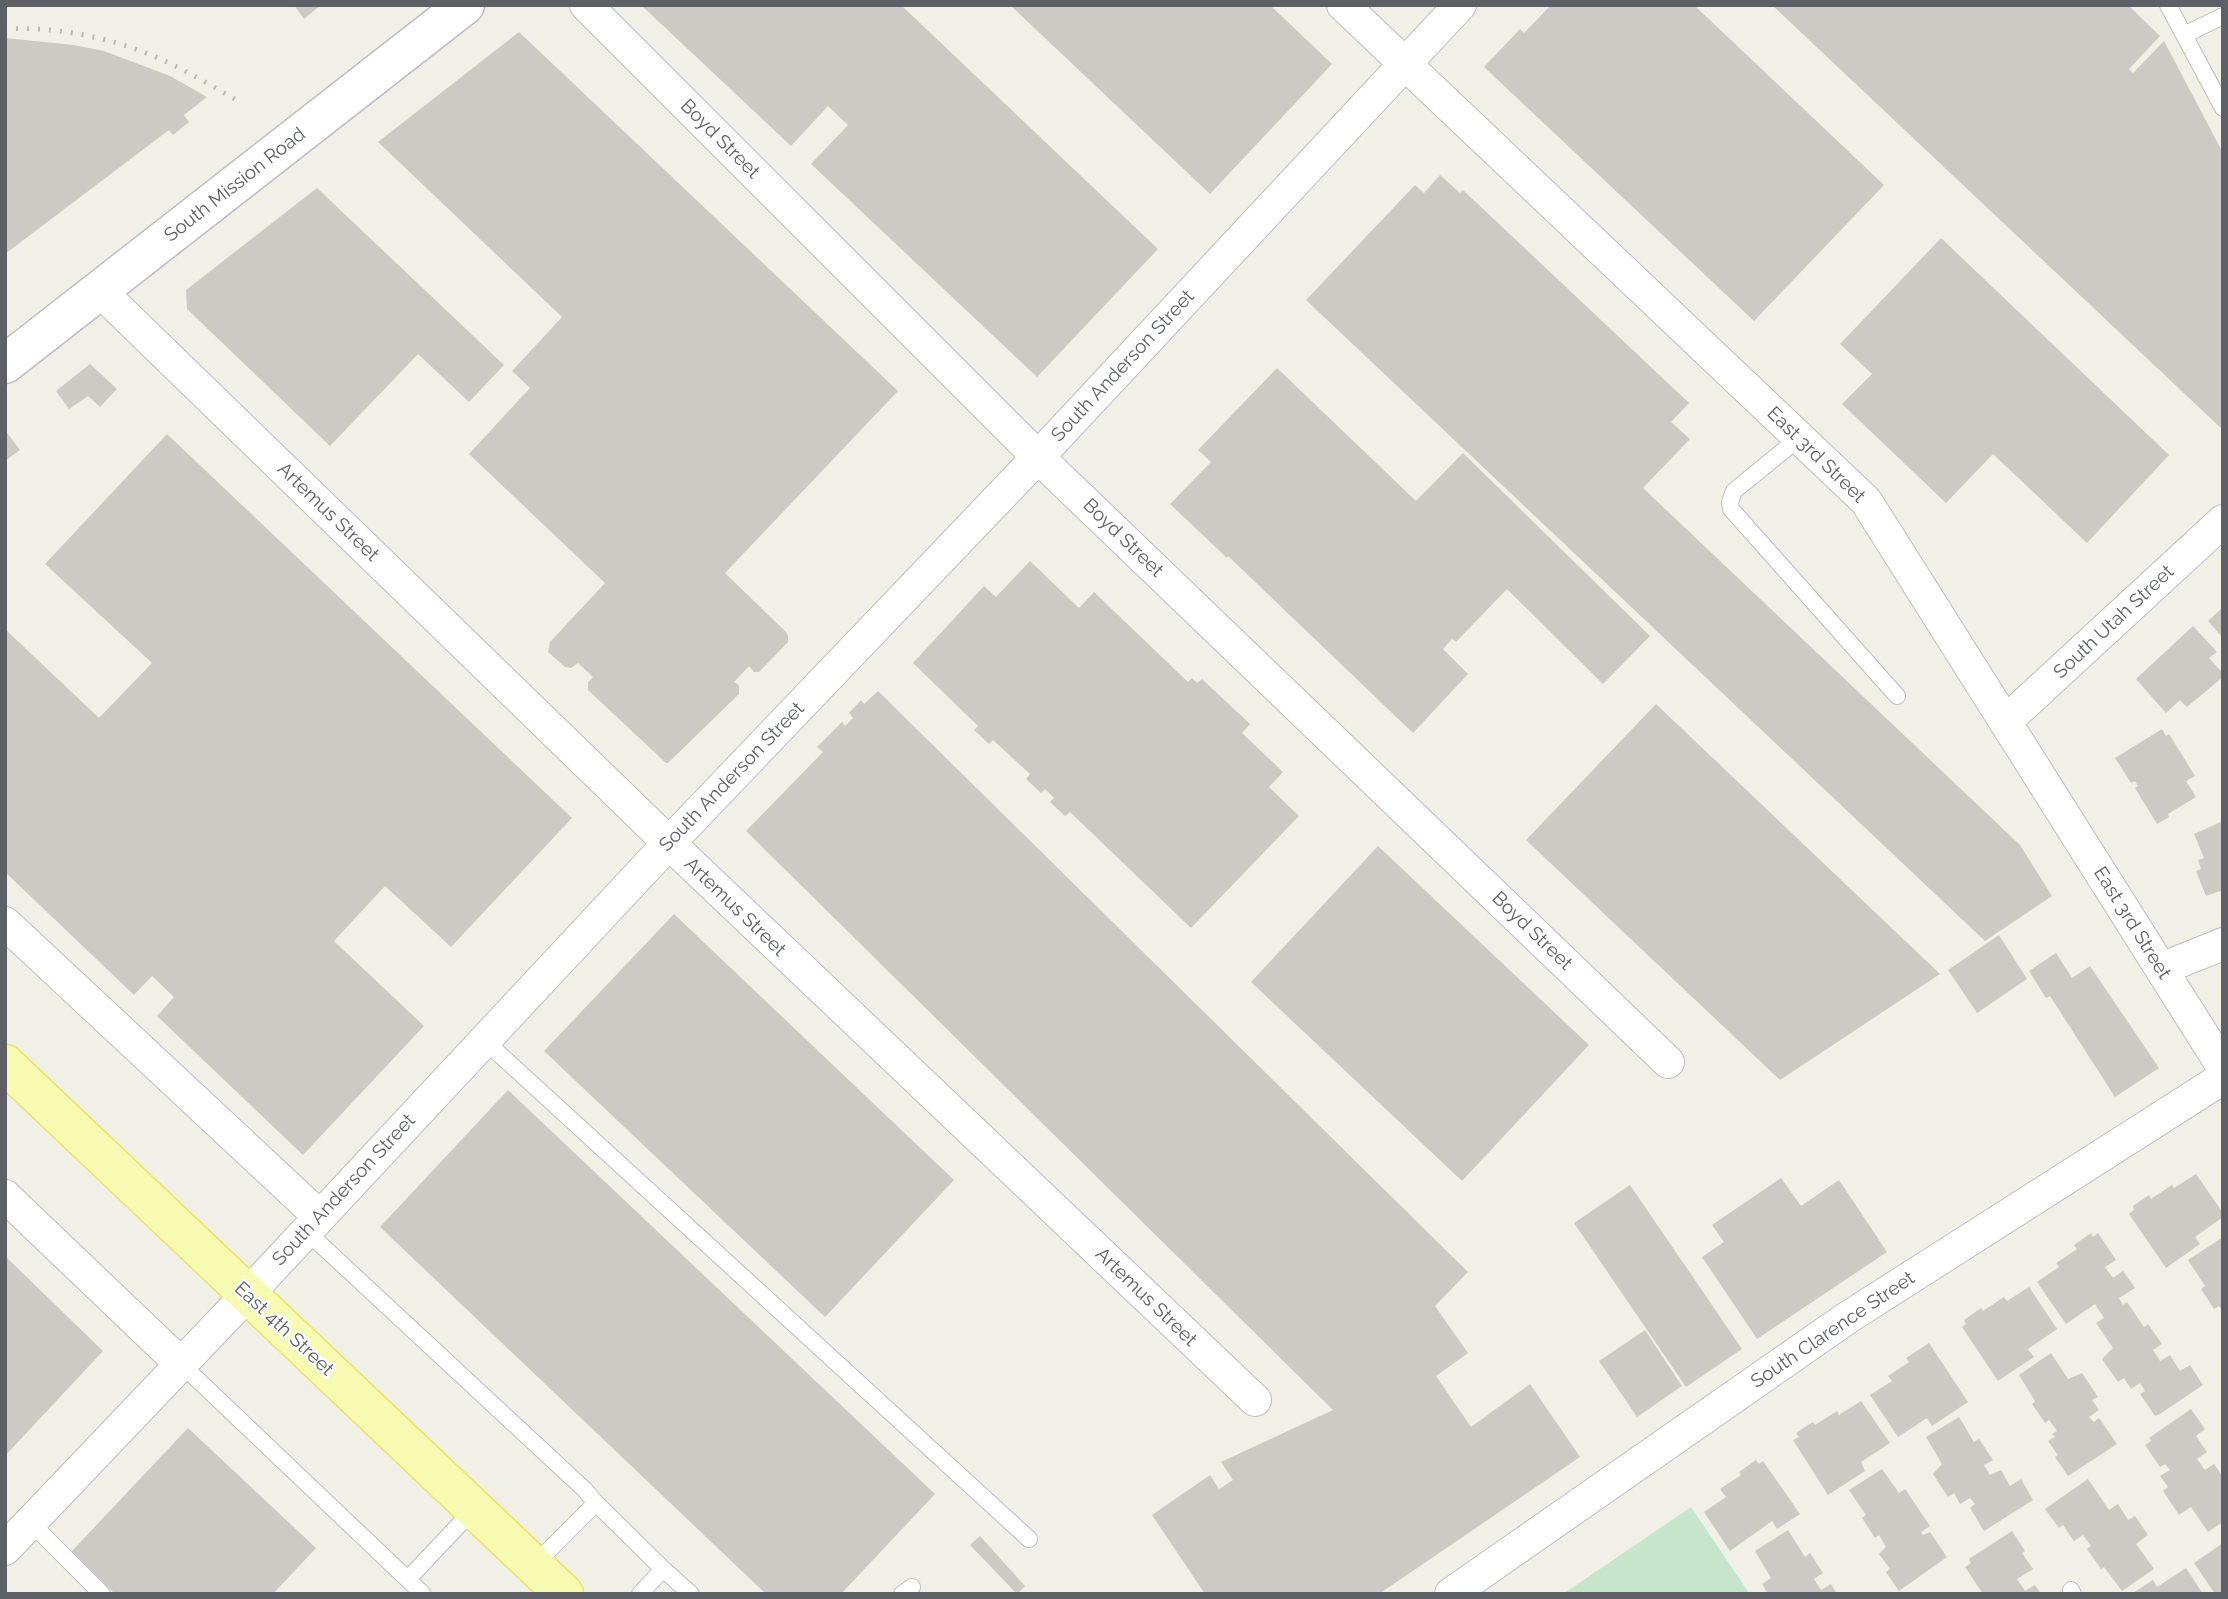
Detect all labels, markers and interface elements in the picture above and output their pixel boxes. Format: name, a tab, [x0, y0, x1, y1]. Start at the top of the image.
street label: Boyd Street	[676, 95, 764, 183]
street label: South Mission Road	[160, 123, 310, 247]
street label: South Anderson Street	[1047, 285, 1199, 447]
street label: East 3rd Street	[1762, 402, 1870, 508]
street label: Artemus Street	[272, 458, 384, 566]
street label: Boyd Street	[1078, 494, 1168, 582]
street label: South Utah Street	[2049, 560, 2179, 684]
street label: South Anderson Street	[655, 697, 809, 857]
street label: Artemus Street	[679, 853, 791, 961]
street label: East 3rd Street	[2088, 863, 2176, 983]
street label: Boyd Street	[1487, 887, 1577, 975]
street label: South Anderson Street	[268, 1109, 420, 1271]
street label: Artemus Street	[1090, 1243, 1202, 1351]
street label: South Clarence Street	[1747, 1267, 1919, 1393]
street label: East 4th Street	[230, 1277, 338, 1381]

